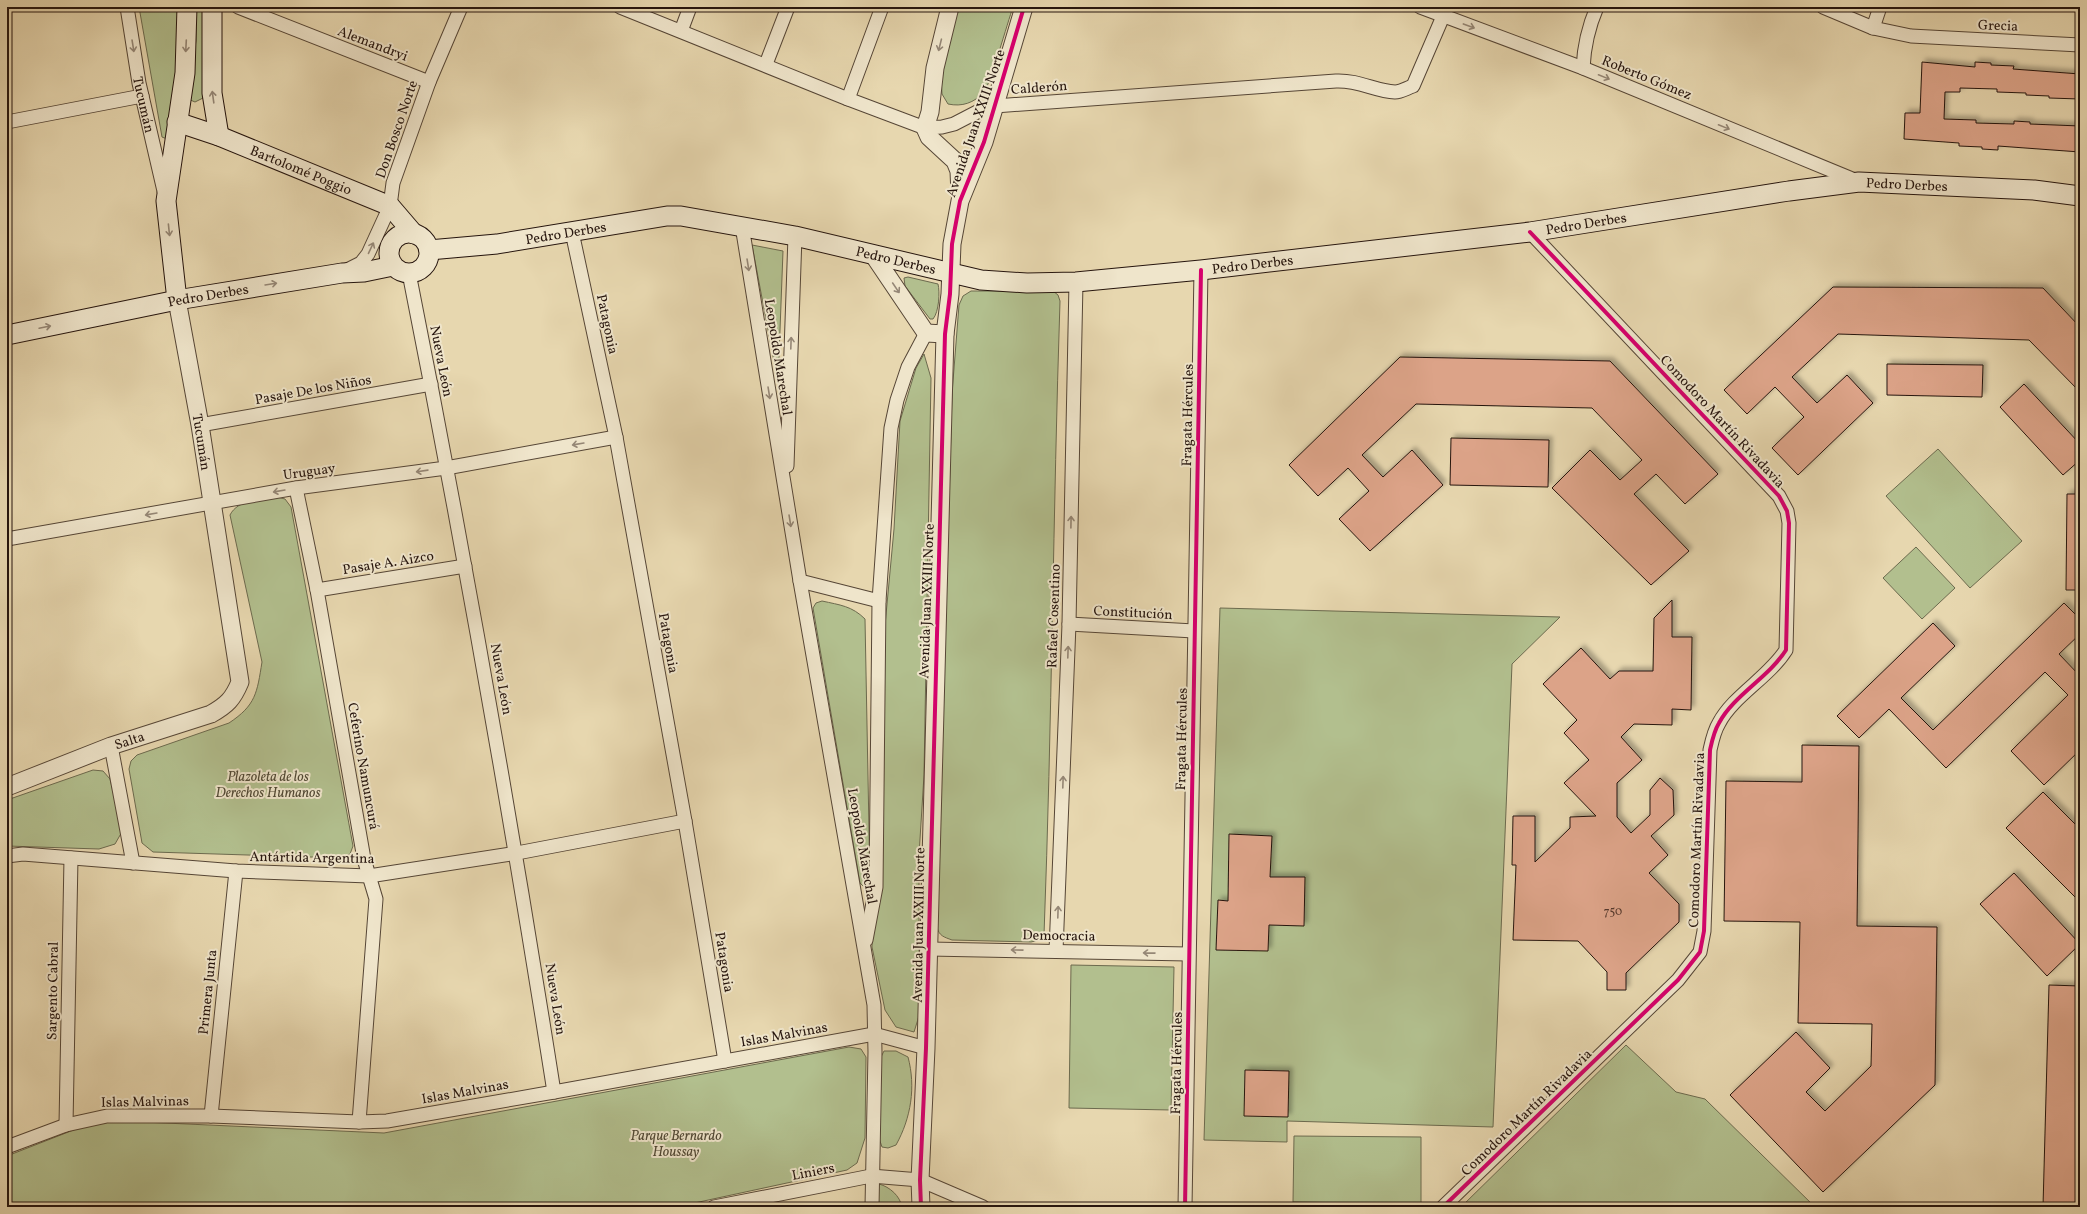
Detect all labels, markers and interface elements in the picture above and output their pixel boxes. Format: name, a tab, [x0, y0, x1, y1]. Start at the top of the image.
street label: Grecia	[1978, 16, 2018, 37]
street label: Alemandryi	[335, 22, 410, 67]
one-way arrow	[1463, 23, 1475, 31]
one-way arrow	[936, 38, 944, 51]
one-way arrow	[129, 39, 137, 52]
one-way arrow	[182, 39, 189, 52]
street label: Avenida Juan XXIII Norte	[942, 47, 1011, 200]
street label: Roberto Gómez	[1599, 52, 1694, 105]
one-way arrow	[1598, 74, 1610, 81]
street label: Tucumán	[127, 75, 158, 135]
street label: Calderón	[1010, 77, 1068, 100]
street label: Don Bosco Norte	[372, 78, 423, 181]
one-way arrow	[209, 91, 217, 104]
one-way arrow	[1718, 123, 1730, 131]
street label: Bartolomé Poggio	[247, 142, 354, 200]
street label: Pedro Derbes	[1866, 174, 1948, 197]
street label: Pedro Derbes	[1544, 209, 1628, 240]
street label: Pedro Derbes	[524, 218, 608, 250]
one-way arrow	[166, 223, 173, 236]
one-way arrow	[367, 242, 375, 254]
street label: Pedro Derbes	[854, 243, 937, 280]
street label: Pedro Derbes	[1211, 251, 1294, 280]
one-way arrow	[744, 258, 752, 271]
street label: Pedro Derbes	[166, 280, 250, 313]
one-way arrow	[264, 280, 277, 288]
one-way arrow	[892, 282, 900, 293]
street label: Patagonia	[591, 293, 622, 356]
street label: Leopoldo Marechal	[759, 298, 796, 417]
one-way arrow	[38, 323, 51, 331]
street label: Nueva León	[424, 324, 457, 399]
one-way arrow	[788, 337, 795, 350]
street label: Comodoro Martín Rivadavia	[1655, 351, 1789, 493]
street label: Fragata Hércules	[1178, 363, 1199, 467]
street label: Pasaje De los Niños	[254, 371, 373, 410]
one-way arrow	[765, 386, 773, 399]
street label: Tucumán	[187, 412, 214, 472]
one-way arrow	[572, 441, 585, 449]
street label: Uruguay	[282, 459, 337, 486]
one-way arrow	[416, 467, 429, 475]
one-way arrow	[273, 488, 286, 496]
one-way arrow	[145, 510, 158, 518]
one-way arrow	[786, 514, 794, 527]
one-way arrow	[1067, 516, 1075, 529]
street label: Avenida Juan XXIII Norte	[915, 523, 940, 679]
street label: Pasaje A. Aizco	[341, 547, 435, 580]
street label: Rafael Cosentino	[1043, 564, 1066, 669]
street label: Constitución	[1093, 602, 1173, 625]
street label: Patagonia	[653, 612, 682, 675]
street label: Nueva León	[485, 642, 516, 716]
one-way arrow	[1064, 646, 1072, 659]
street label: Fragata Hércules	[1172, 687, 1193, 791]
street label: Ceferino Namuncurá	[342, 701, 383, 831]
street label: Salta	[112, 728, 147, 755]
street label: Comodoro Martín Rivadavia	[1685, 752, 1710, 928]
park label: Plazoleta de los Derechos Humanos	[215, 768, 321, 803]
one-way arrow	[1059, 776, 1067, 789]
street label: Leopoldo Marechal	[842, 787, 881, 906]
street label: Avenida Juan XXIII Norte	[909, 847, 930, 1003]
street label: Antártida Argentina	[249, 848, 375, 869]
house number: 750	[1604, 904, 1622, 920]
one-way arrow	[1054, 906, 1062, 919]
street label: Democracia	[1022, 926, 1096, 947]
street label: Patagonia	[709, 931, 738, 994]
street label: Sargento Cabral	[43, 942, 64, 1040]
one-way arrow	[1011, 946, 1024, 954]
street label: Primera Junta	[195, 949, 222, 1036]
one-way arrow	[1143, 949, 1156, 957]
street label: Nueva León	[539, 962, 570, 1036]
street label: Fragata Hércules	[1167, 1011, 1188, 1115]
street label: Islas Malvinas	[739, 1018, 829, 1052]
street label: Comodoro Martín Rivadavia	[1457, 1045, 1597, 1181]
street label: Islas Malvinas	[420, 1075, 510, 1109]
street label: Islas Malvinas	[101, 1092, 189, 1113]
park label: Parque Bernardo Houssay	[630, 1127, 722, 1162]
street label: Liniers	[790, 1159, 836, 1186]

